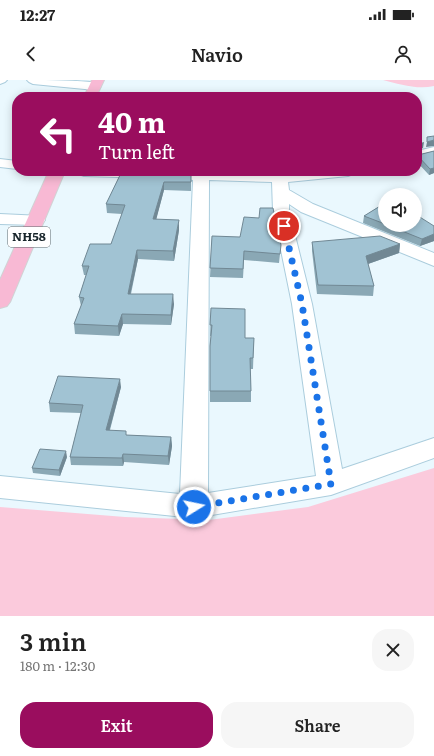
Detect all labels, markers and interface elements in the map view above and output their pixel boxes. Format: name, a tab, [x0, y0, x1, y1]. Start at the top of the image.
text: 12:27	[20, 3, 55, 26]
text: Navio	[191, 41, 243, 68]
icon: back	[20, 43, 42, 65]
icon: person	[392, 43, 414, 65]
text: 40 m	[98, 100, 166, 142]
icon: left	[32, 108, 84, 160]
text: Turn left	[98, 138, 175, 165]
map controls	[378, 188, 422, 232]
button: sound	[378, 188, 422, 232]
pin	[267, 209, 301, 243]
icon: arrive	[273, 215, 295, 237]
road number: NH58	[8, 227, 50, 247]
position arrow	[173, 486, 215, 528]
text: 3 min	[20, 623, 86, 658]
button: close	[372, 629, 414, 671]
text: 180 m · 12:30	[20, 656, 95, 675]
button: Exit	[20, 702, 213, 748]
button: Share	[221, 702, 414, 748]

